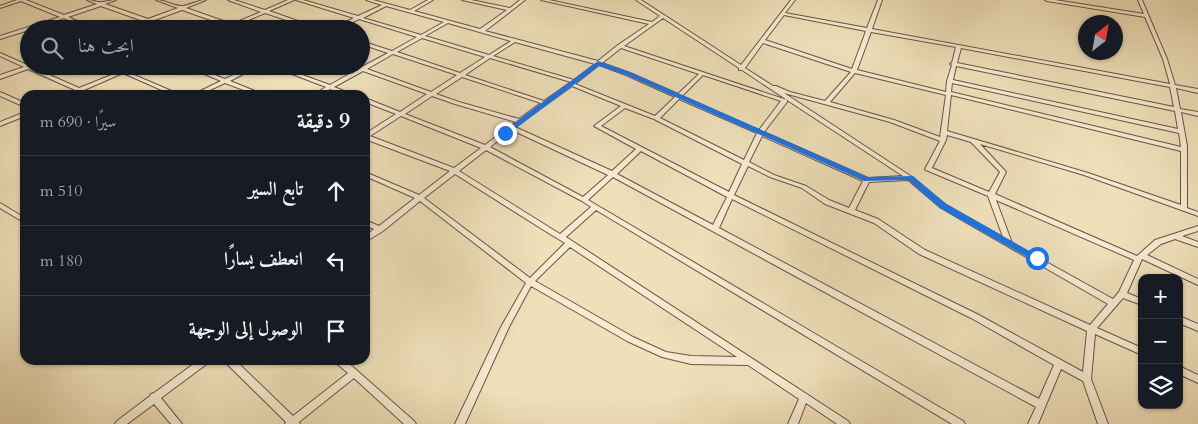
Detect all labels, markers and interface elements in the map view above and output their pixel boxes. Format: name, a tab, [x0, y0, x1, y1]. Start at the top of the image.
north arrow	[1078, 15, 1123, 60]
search box	[20, 20, 370, 75]
text: ابحث هنا	[78, 33, 134, 59]
icon: search	[38, 34, 66, 62]
text: 9 دقيقة	[297, 107, 350, 136]
text: سيرًا · 690 m	[40, 111, 116, 133]
route end	[494, 122, 517, 145]
text: تابع السير	[248, 176, 303, 202]
icon: ahead	[322, 177, 350, 205]
text: 510 m	[40, 180, 82, 202]
text: انعطف يسارًا	[224, 246, 303, 272]
icon: left	[322, 247, 350, 275]
route start	[1026, 247, 1049, 270]
text: 180 m	[40, 250, 82, 272]
map controls	[1138, 274, 1183, 409]
button: +	[1138, 274, 1183, 319]
text: الوصول إلى الوجهة	[189, 316, 303, 342]
icon: arrive	[322, 317, 350, 345]
button: −	[1138, 319, 1183, 364]
button: layers	[1138, 364, 1183, 409]

